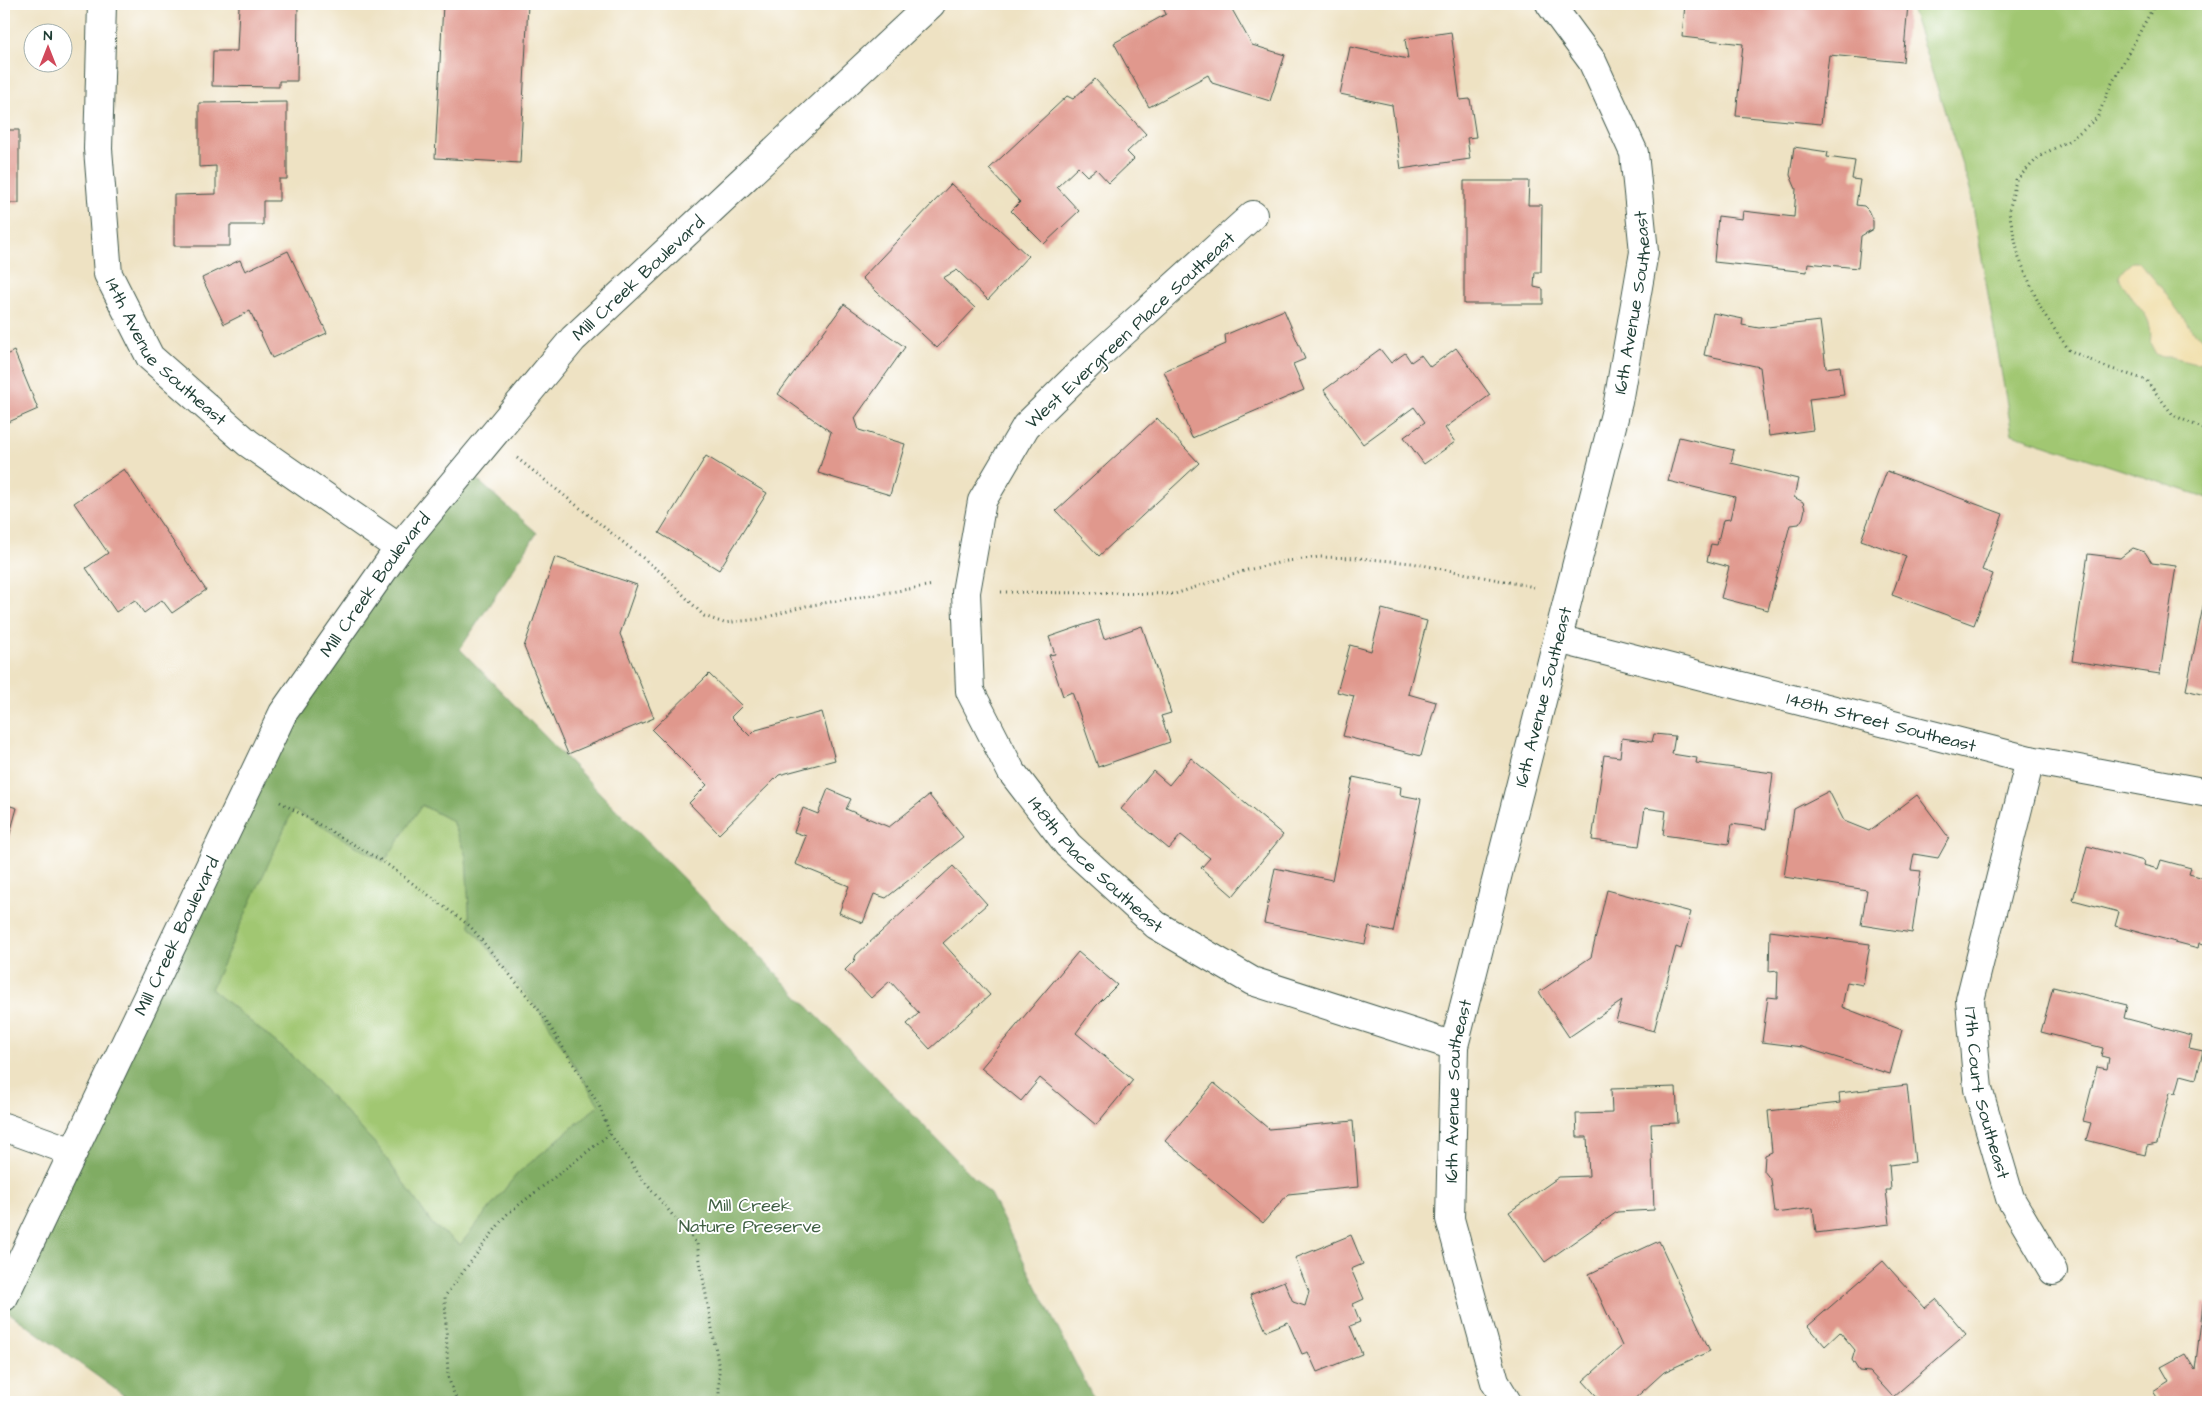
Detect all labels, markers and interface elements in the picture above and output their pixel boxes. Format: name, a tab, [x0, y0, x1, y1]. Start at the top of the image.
north arrow	[22, 22, 72, 72]
text: N	[44, 26, 53, 46]
street label: 16th Avenue Southeast	[1608, 209, 1657, 396]
street label: Mill Creek Boulevard	[567, 210, 710, 347]
street label: West Evergreen Place Southeast	[1020, 226, 1242, 435]
street label: 14th Avenue Southeast	[99, 274, 233, 432]
street label: Mill Creek Boulevard	[314, 507, 436, 662]
street label: 16th Avenue Southeast	[1509, 603, 1579, 789]
street label: 148th Street Southeast	[1784, 686, 1980, 759]
street label: 148th Place Southeast	[1022, 791, 1168, 940]
street label: Mill Creek Boulevard	[128, 853, 226, 1020]
street label: 16th Avenue Southeast	[1439, 996, 1479, 1183]
street label: 17th Court Southeast	[1958, 1006, 2016, 1183]
park label: Mill Creek Nature Preserve	[679, 1193, 822, 1239]

